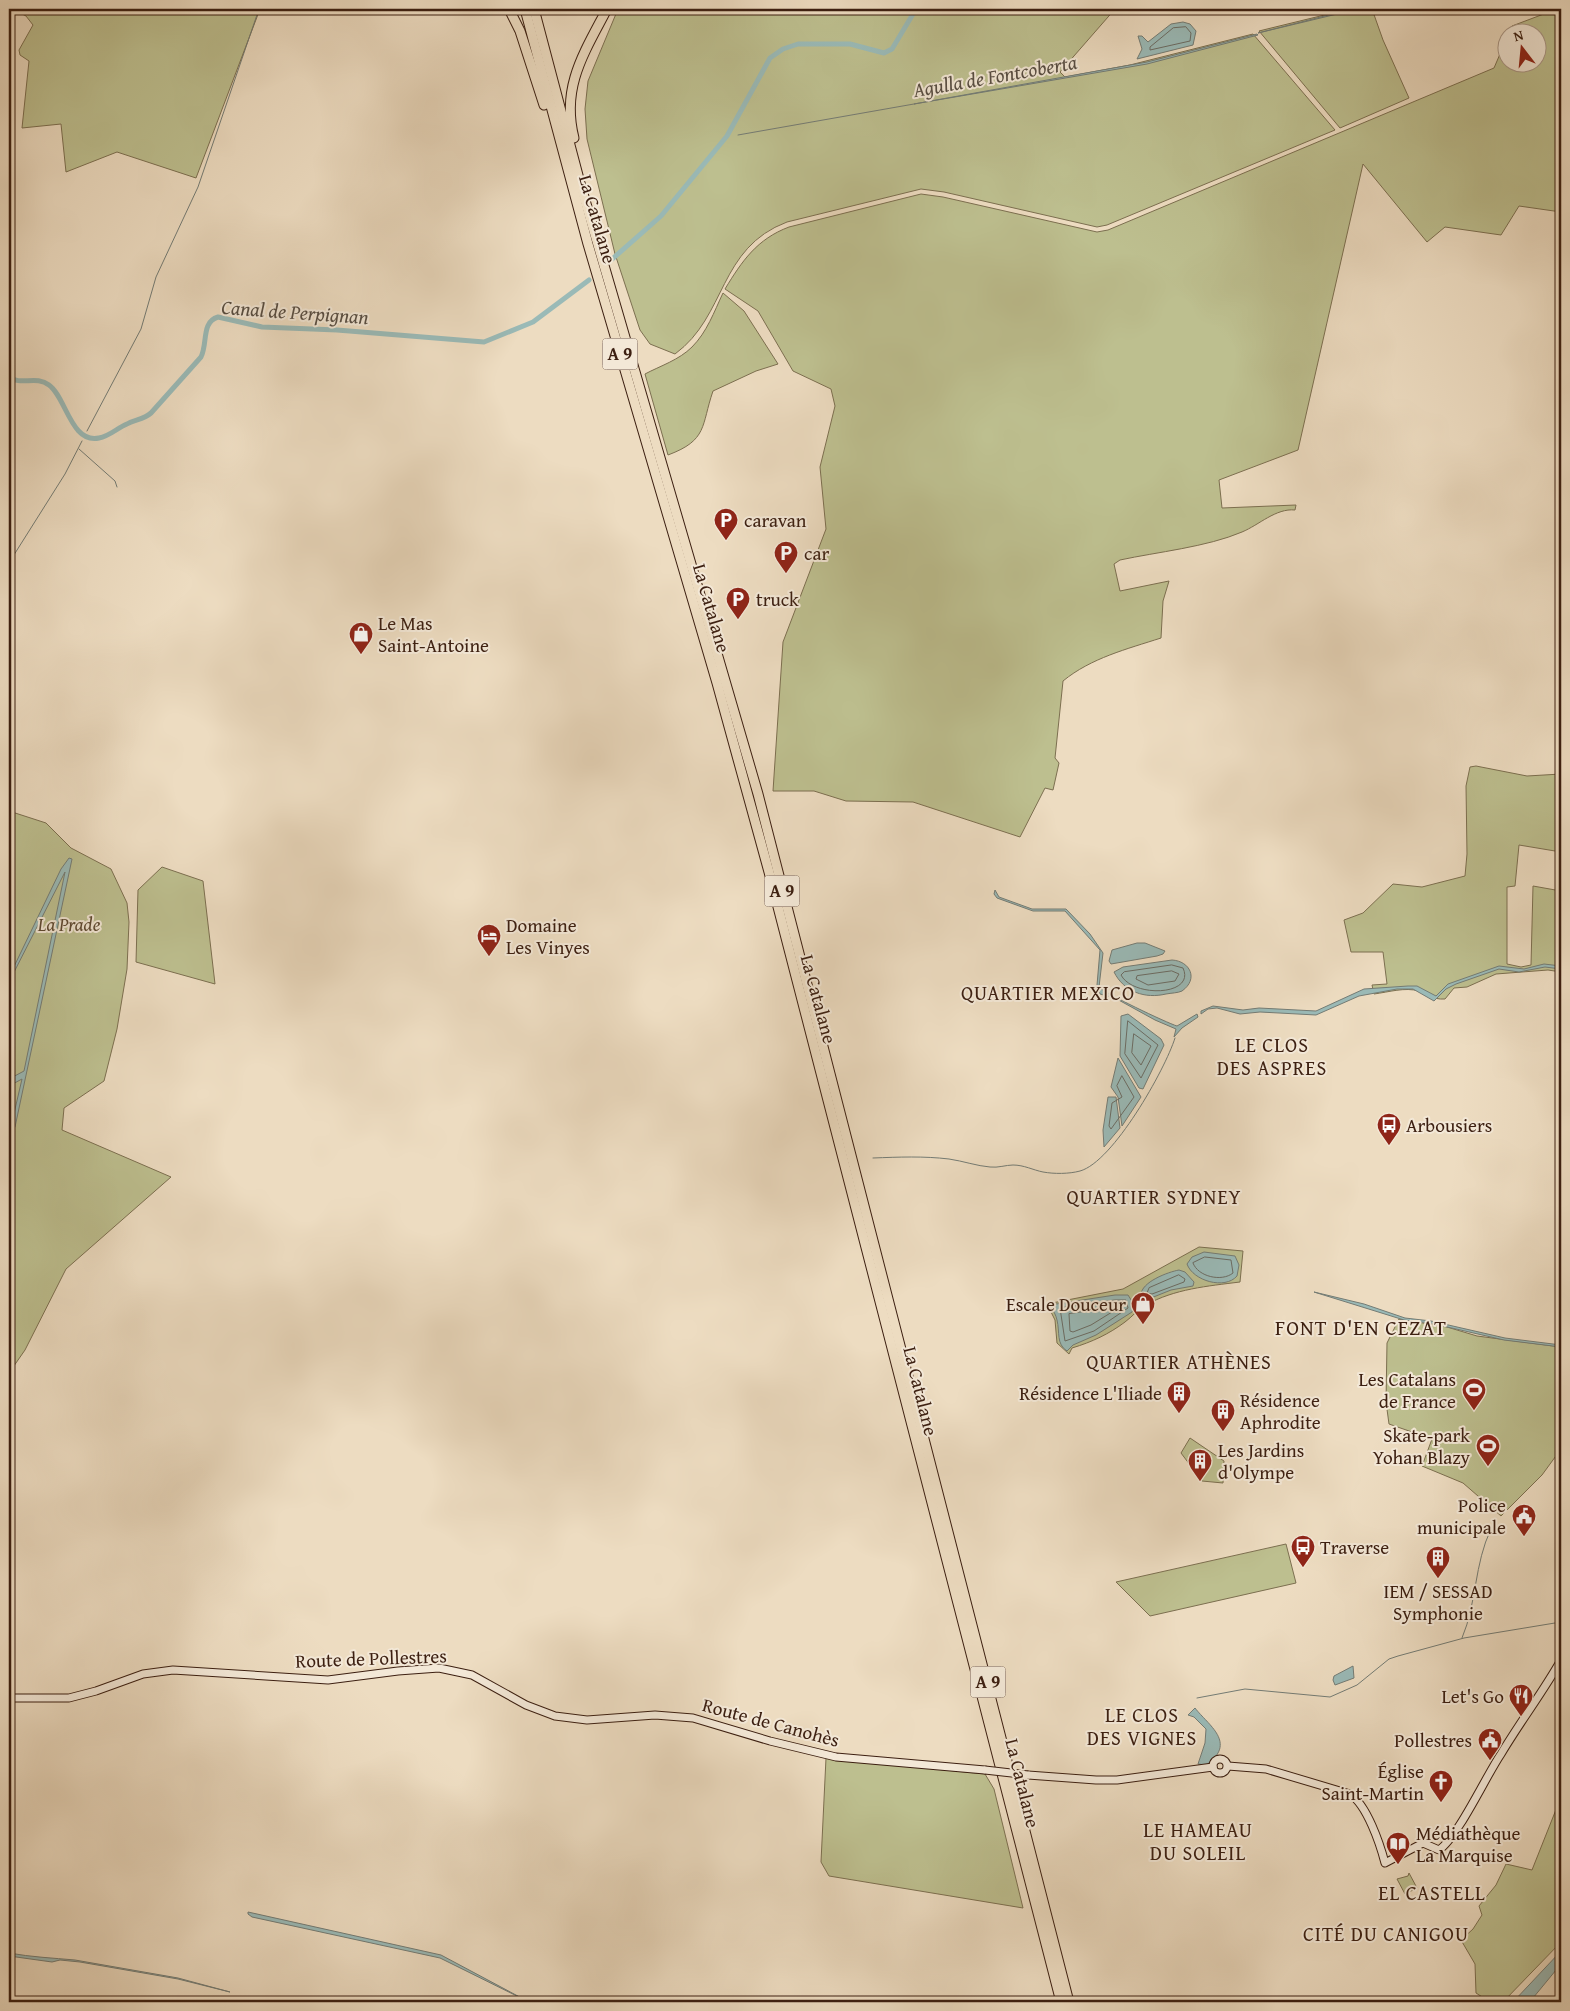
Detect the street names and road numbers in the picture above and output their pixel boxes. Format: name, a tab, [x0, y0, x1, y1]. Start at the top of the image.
street label: La Catalane	[572, 171, 624, 267]
road number: A 9	[602, 338, 638, 369]
street label: La Catalane	[686, 560, 738, 656]
road number: A 9	[764, 876, 800, 906]
street label: La Catalane	[794, 951, 844, 1047]
street label: La Catalane	[896, 1343, 946, 1439]
street label: Route de Pollestres	[295, 1641, 447, 1675]
road number: A 9	[970, 1666, 1006, 1698]
street label: Route de Canohès	[699, 1690, 843, 1754]
street label: La Catalane	[998, 1735, 1048, 1831]

